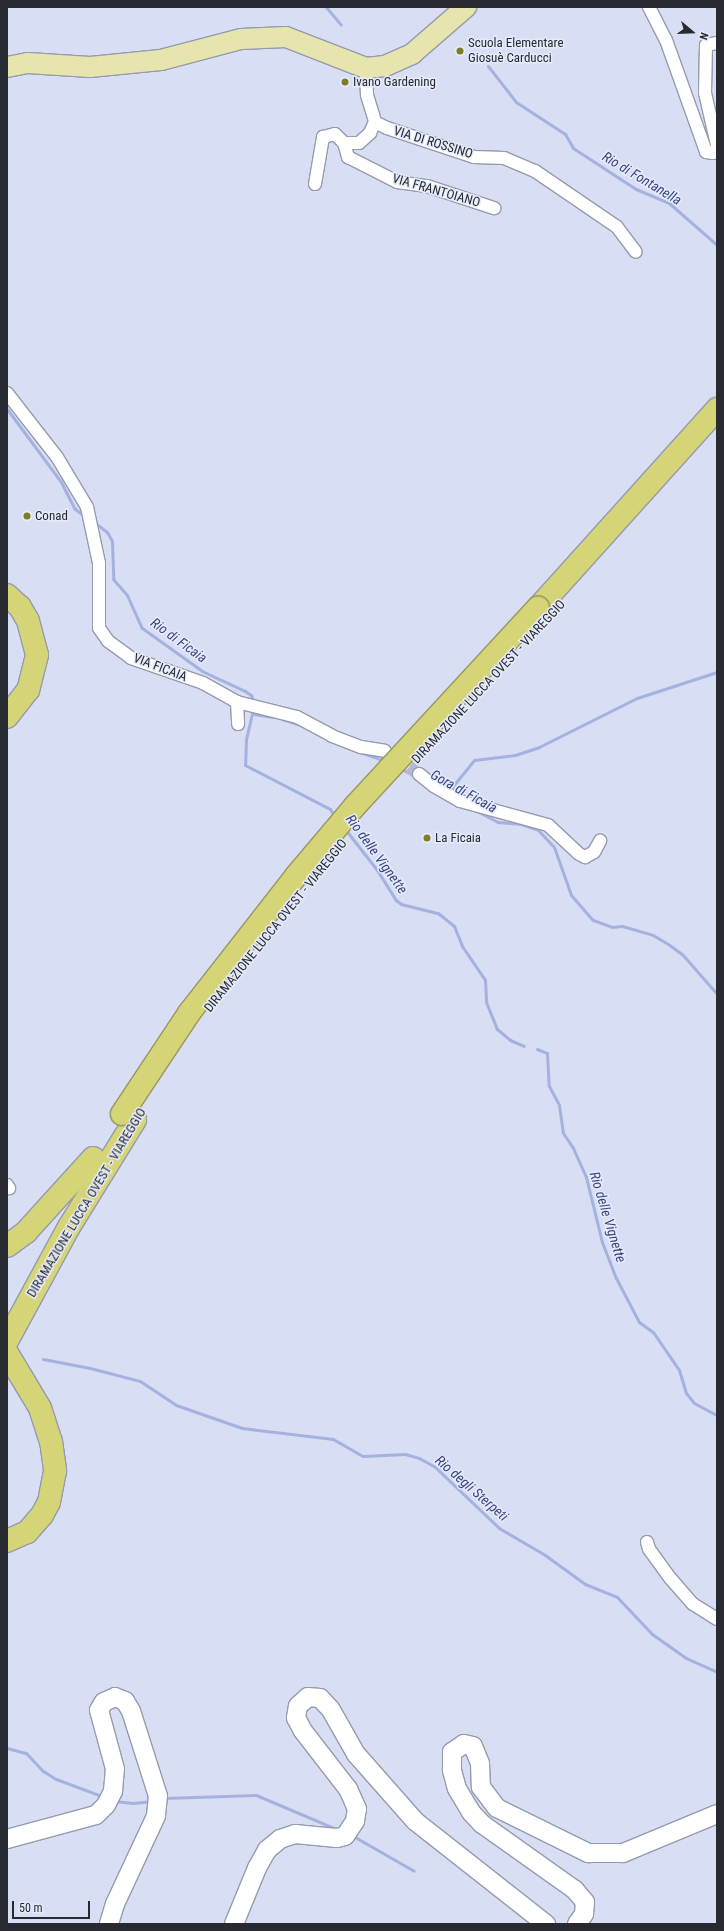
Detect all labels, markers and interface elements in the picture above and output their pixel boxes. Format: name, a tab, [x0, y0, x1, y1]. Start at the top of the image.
north arrow	[672, 12, 712, 52]
text: N	[697, 31, 711, 41]
place label: Scuola Elementare Giosuè Carducci	[468, 36, 563, 67]
marker: Scuola Elementare Giosuè Carducci	[455, 46, 465, 56]
place label: Ivano Gardening	[353, 74, 436, 90]
marker: Ivano Gardening	[340, 77, 350, 87]
street label: VIA DI ROSSINO	[391, 124, 475, 162]
water label: Rio di Fontanella	[599, 148, 685, 208]
street label: VIA FRANTOIANO	[390, 171, 482, 211]
place label: Conad	[35, 508, 68, 524]
marker: Conad	[22, 511, 32, 521]
street label: DIRAMAZIONE LUCCA OVEST - VIAREGGIO	[409, 597, 569, 767]
water label: Rio di Ficaia	[148, 614, 210, 666]
street label: VIA FICAIA	[131, 651, 189, 685]
water label: Gora di Ficaia	[428, 766, 500, 816]
water label: Rio delle Vignette	[343, 811, 411, 897]
place label: La Ficaia	[435, 830, 481, 846]
marker: La Ficaia	[422, 833, 432, 843]
street label: DIRAMAZIONE LUCCA OVEST - VIAREGGIO	[201, 836, 351, 1016]
street label: DIRAMAZIONE LUCCA OVEST - VIAREGGIO	[24, 1105, 150, 1301]
water label: Rio delle Vignette	[586, 1170, 630, 1264]
water label: Rio degli Sterpeti	[432, 1452, 512, 1524]
scale bar	[14, 1893, 92, 1919]
text: 50 m	[19, 1901, 43, 1915]

